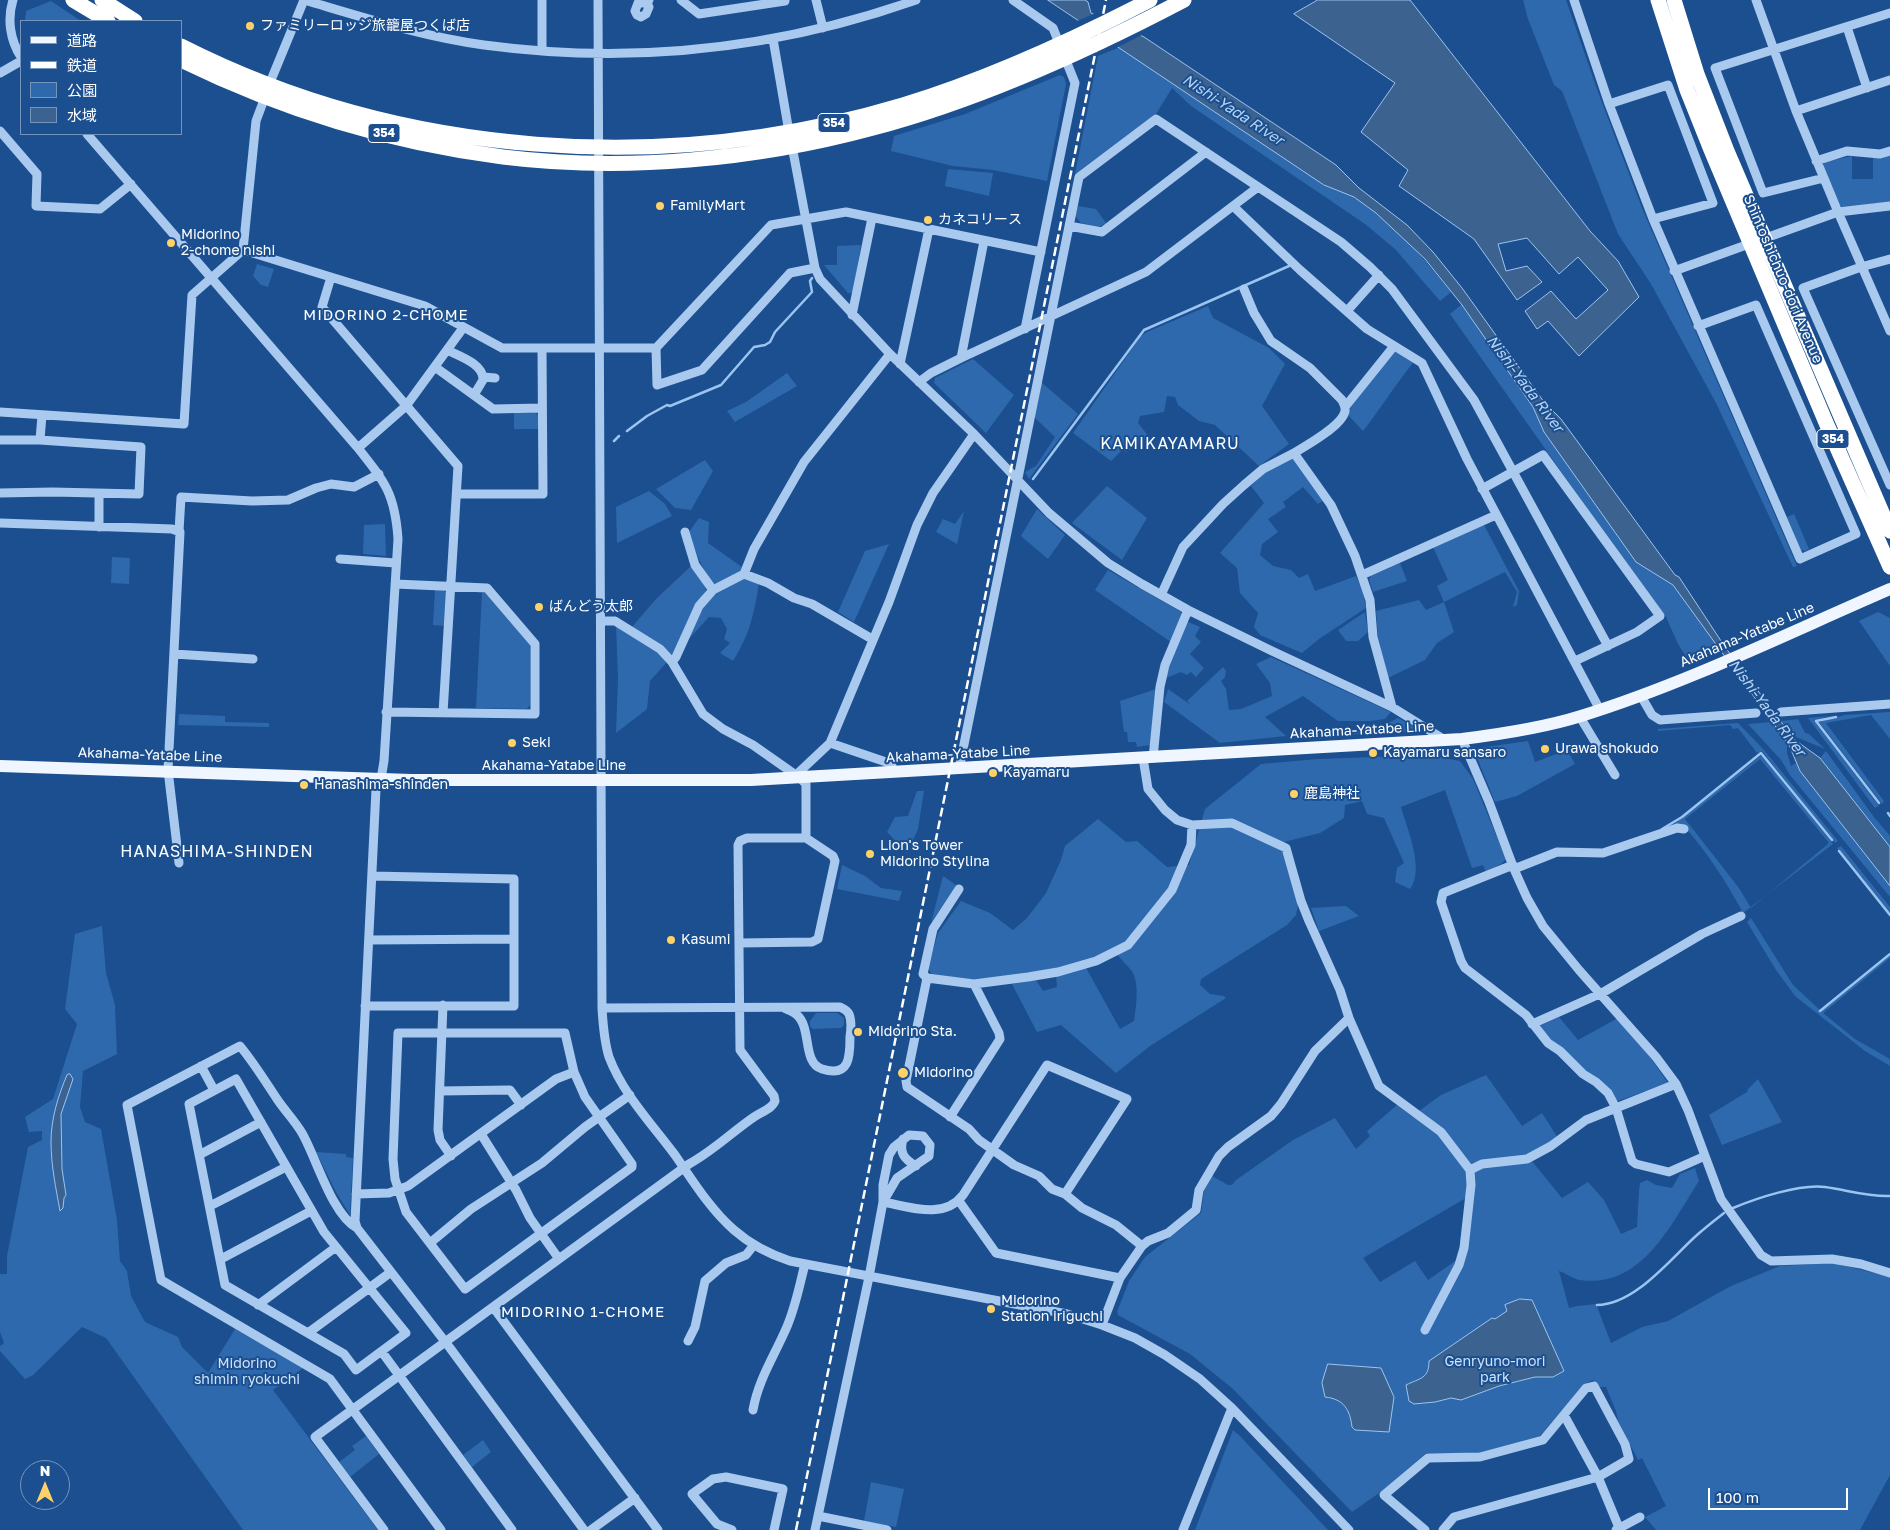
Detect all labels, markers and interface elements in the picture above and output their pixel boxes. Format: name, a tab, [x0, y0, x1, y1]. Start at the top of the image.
place label: ファミリーロッジ旅籠屋つくば店	[260, 18, 470, 34]
legend	[20, 20, 182, 135]
marker: ファミリーロッジ旅籠屋つくば店	[244, 20, 256, 32]
text: 道路	[67, 31, 97, 49]
text: 鉄道	[67, 56, 97, 74]
water label: Nishi-Yada River	[1179, 71, 1287, 149]
text: 公園	[67, 81, 97, 99]
text: 水域	[67, 106, 97, 124]
road number: 354	[818, 114, 850, 132]
road number: 354	[368, 124, 400, 142]
street label: Shintoshichuo-dori Avenue	[1740, 192, 1826, 366]
place label: FamilyMart	[670, 198, 745, 214]
marker: FamilyMart	[654, 200, 666, 212]
place label: カネコリース	[938, 212, 1022, 228]
marker: カネコリース	[922, 214, 934, 226]
place label: Midorino 2-chome nishi	[181, 227, 275, 260]
marker: Midorino 2-chome nishi	[165, 237, 177, 249]
district label: MIDORINO 2-CHOME	[301, 306, 471, 324]
water label: Nishi-Yada River	[1483, 332, 1567, 436]
road number: 354	[1817, 429, 1849, 448]
district label: KAMIKAYAMARU	[1099, 434, 1241, 454]
place label: ばんどう太郎	[549, 599, 633, 615]
street label: Akahama-Yatabe Line	[1677, 599, 1817, 671]
marker: ばんどう太郎	[533, 601, 545, 613]
water label: Nishi-Yada River	[1725, 656, 1809, 760]
street label: Akahama-Yatabe Line	[1289, 718, 1435, 742]
place label: Seki	[522, 735, 551, 751]
marker: Seki	[506, 737, 518, 749]
place label: Urawa shokudo	[1555, 741, 1659, 757]
street label: Akahama-Yatabe Line	[885, 742, 1031, 766]
marker: Urawa shokudo	[1539, 743, 1551, 755]
street label: Akahama-Yatabe Line	[78, 744, 222, 766]
place label: Kayamaru sansaro	[1383, 745, 1506, 761]
marker: Kayamaru sansaro	[1367, 747, 1379, 759]
street label: Akahama-Yatabe Line	[482, 758, 626, 774]
place label: Kayamaru	[1003, 765, 1070, 781]
marker: Kayamaru	[987, 767, 999, 779]
place label: Hanashima-shinden	[314, 777, 448, 793]
marker: Hanashima-shinden	[298, 779, 310, 791]
place label: 鹿島神社	[1304, 786, 1360, 802]
marker: 鹿島神社	[1288, 788, 1300, 800]
place label: Lion's Tower Midorino Stylina	[880, 838, 990, 870]
district label: HANASHIMA-SHINDEN	[118, 842, 316, 862]
marker: Lion's Tower Midorino Stylina	[864, 848, 876, 860]
place label: Kasumi	[681, 932, 730, 948]
marker: Kasumi	[665, 934, 677, 946]
place label: Midorino Sta.	[868, 1024, 957, 1040]
marker: Midorino Sta.	[852, 1026, 864, 1038]
place label: Midorino	[914, 1065, 973, 1081]
marker: Midorino	[896, 1066, 910, 1080]
place label: Midorino Station iriguchi	[1001, 1293, 1103, 1325]
district label: MIDORINO 1-CHOME	[499, 1303, 667, 1321]
marker: Midorino Station iriguchi	[985, 1303, 997, 1315]
park label: Genryuno-mori park	[1444, 1354, 1546, 1386]
park label: Midorino shimin ryokuchi	[194, 1356, 300, 1388]
north arrow	[20, 1460, 70, 1510]
text: N	[40, 1462, 50, 1479]
scale bar	[1710, 1478, 1850, 1510]
text: 100 m	[1716, 1488, 1759, 1506]

